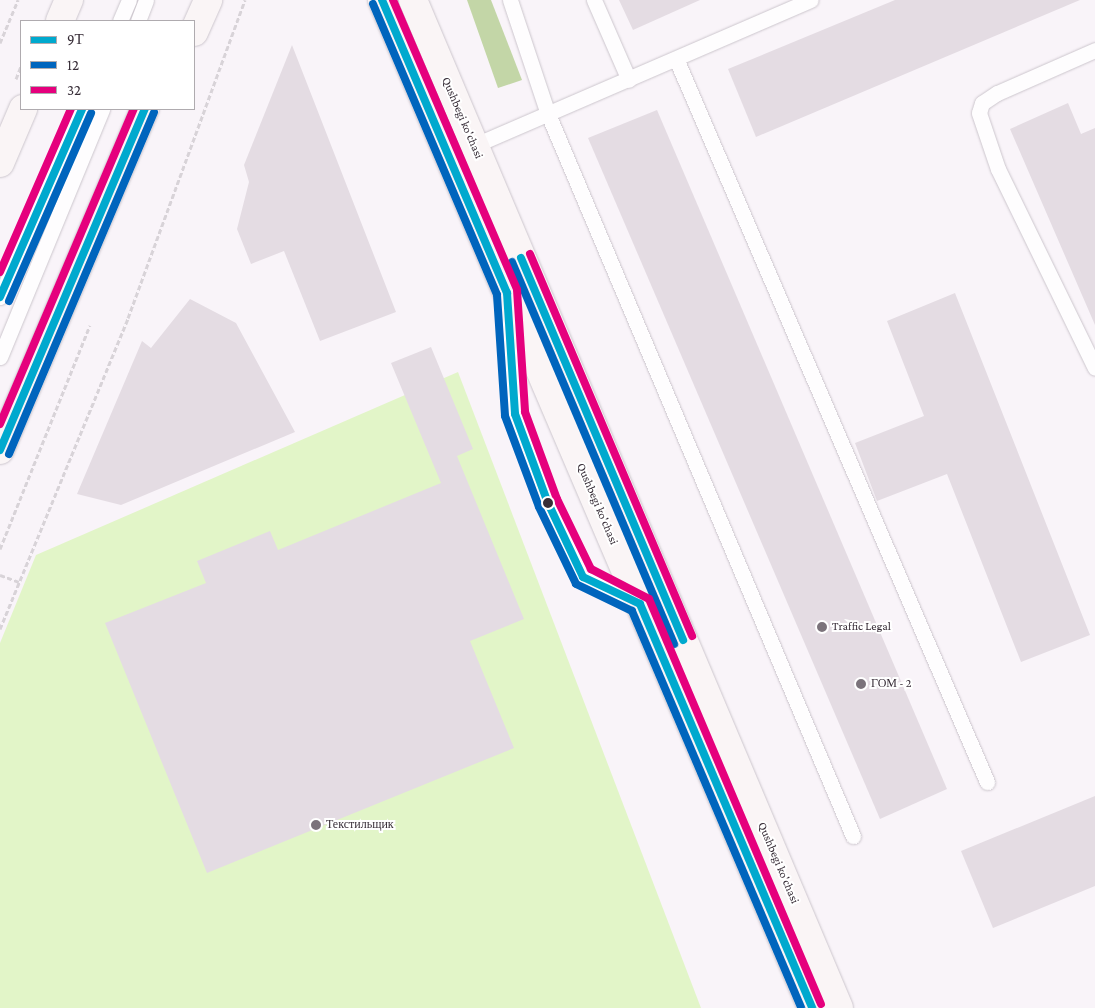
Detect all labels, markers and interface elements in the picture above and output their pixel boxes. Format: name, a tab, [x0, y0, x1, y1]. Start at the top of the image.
legend	[20, 20, 195, 110]
text: 9Т	[67, 31, 84, 47]
text: 12	[67, 57, 79, 73]
street label: Qushbegi ko'chasi	[438, 75, 486, 161]
text: 32	[67, 82, 81, 98]
street label: Qushbegi ko'chasi	[573, 461, 621, 547]
unlabelled marker	[543, 498, 553, 508]
place label: Traffic Legal	[832, 620, 891, 634]
marker: Traffic Legal	[816, 621, 828, 633]
place label: ГОМ - 2	[871, 677, 912, 691]
marker: ГОМ - 2	[855, 678, 867, 690]
place label: Текстильщик	[326, 818, 394, 832]
marker: Текстильщик	[310, 819, 322, 831]
street label: Qushbegi ko'chasi	[754, 820, 802, 906]

